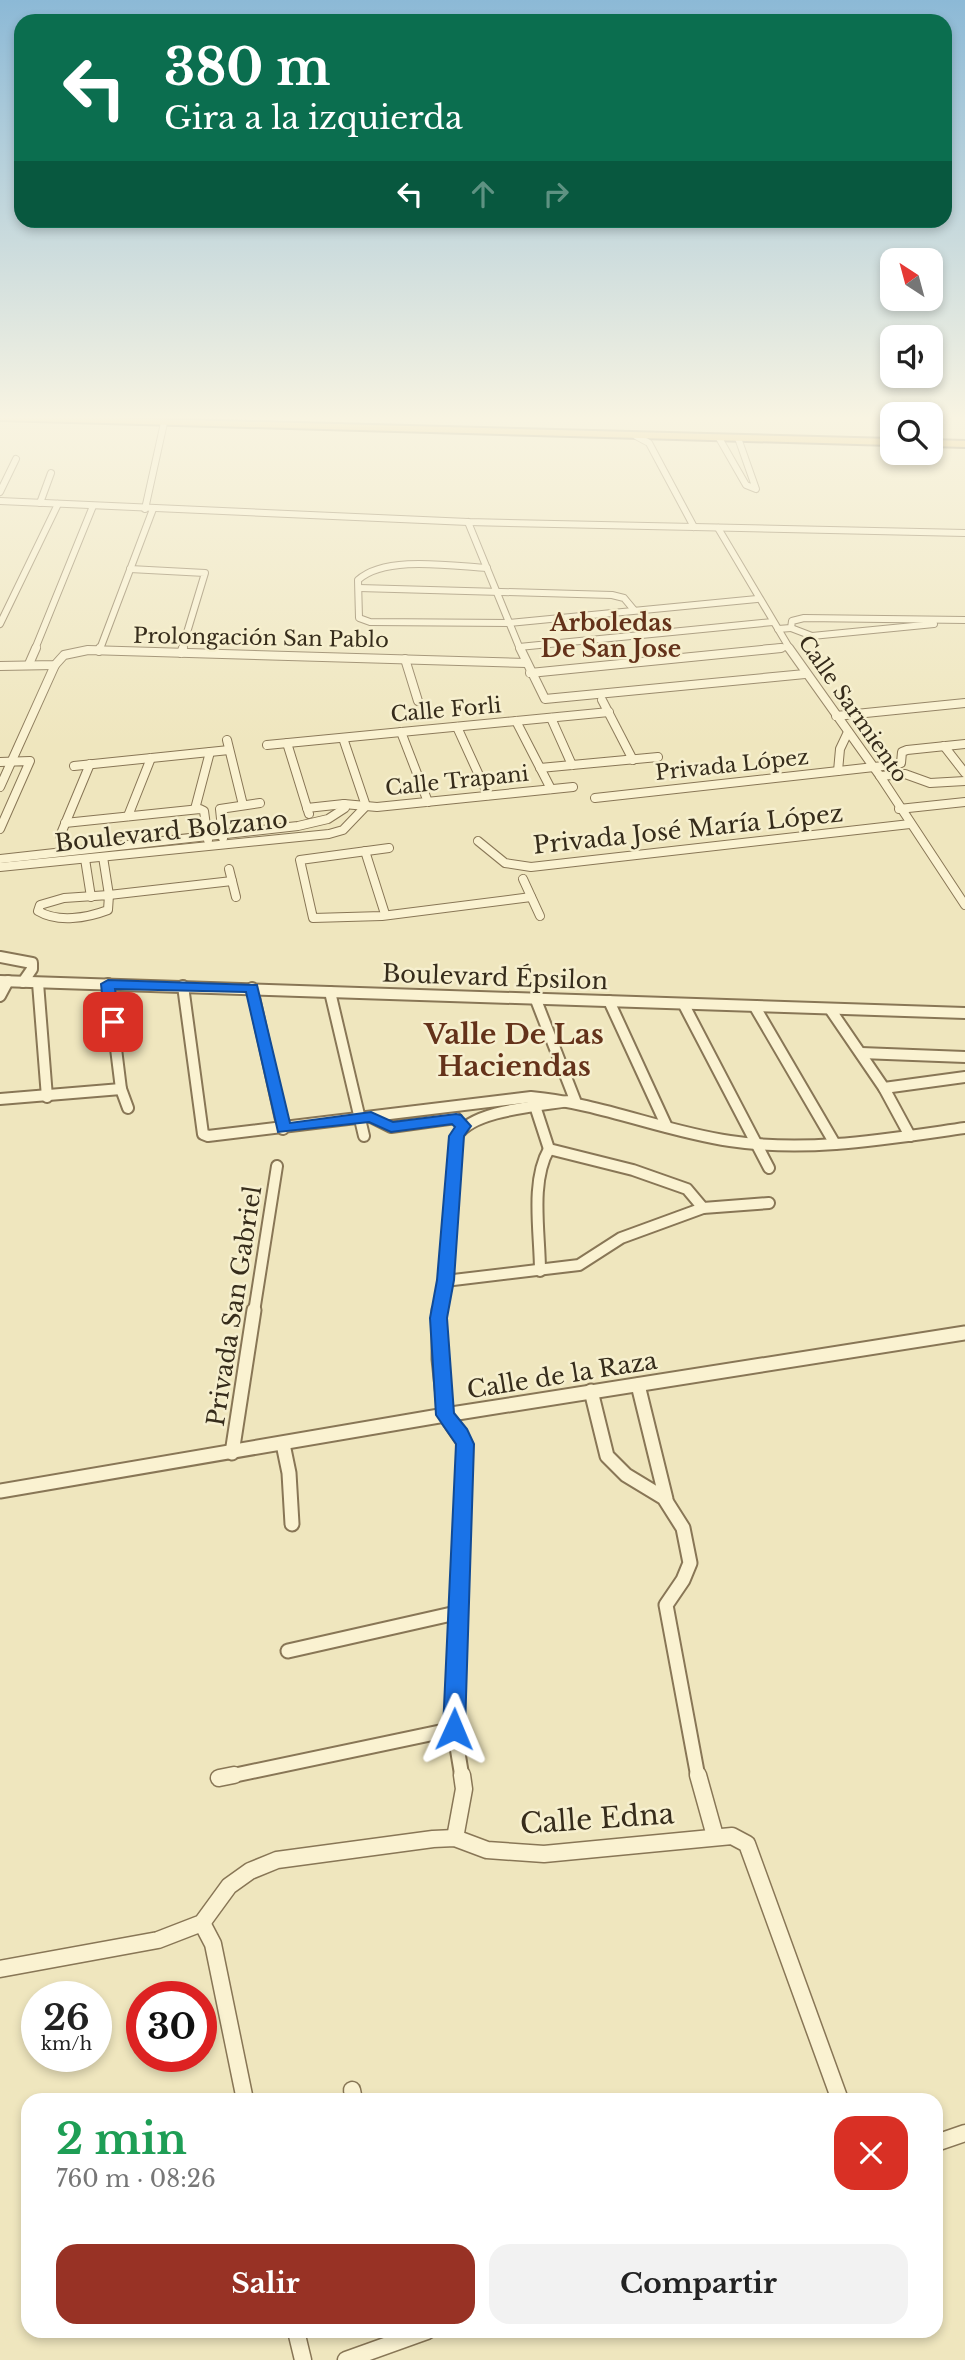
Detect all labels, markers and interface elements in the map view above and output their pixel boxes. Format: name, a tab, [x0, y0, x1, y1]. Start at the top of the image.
text: 380 m	[164, 37, 331, 98]
icon: left	[49, 42, 140, 133]
text: Gira a la izquierda	[164, 98, 463, 138]
icon: left	[391, 175, 429, 213]
icon: ahead	[464, 175, 502, 213]
icon: right	[537, 175, 575, 213]
north arrow	[880, 248, 943, 312]
map controls	[880, 248, 943, 465]
button: sound	[880, 325, 943, 388]
button: search	[880, 402, 943, 465]
district label: Arboledas De San Jose	[541, 609, 681, 663]
street label: Prolongación San Pablo	[133, 623, 389, 653]
street label: Calle Sarmiento	[793, 631, 913, 787]
street label: Calle Forli	[390, 692, 502, 728]
street label: Privada López	[654, 744, 810, 786]
street label: Calle Trapani	[384, 761, 530, 801]
street label: Privada José María López	[532, 798, 844, 860]
street label: Boulevard Bolzano	[53, 804, 289, 858]
street label: Boulevard Épsilon	[381, 959, 609, 995]
pin	[83, 992, 143, 1052]
icon: arrive	[94, 1003, 132, 1041]
district label: Valle De Las Haciendas	[423, 1017, 604, 1084]
street label: Privada San Gabriel	[201, 1183, 267, 1428]
street label: Calle de la Raza	[465, 1346, 660, 1404]
position arrow	[417, 1692, 491, 1766]
street label: Calle Edna	[519, 1796, 676, 1842]
speed limit sign: 30	[126, 1981, 217, 2072]
text: 26	[43, 1996, 90, 2039]
text: km/h	[41, 2033, 92, 2055]
text: 2 min	[56, 2113, 187, 2165]
button: close	[834, 2116, 908, 2190]
text: 760 m · 08:26	[56, 2165, 216, 2193]
button: Salir	[56, 2244, 475, 2324]
button: Compartir	[489, 2244, 908, 2324]

